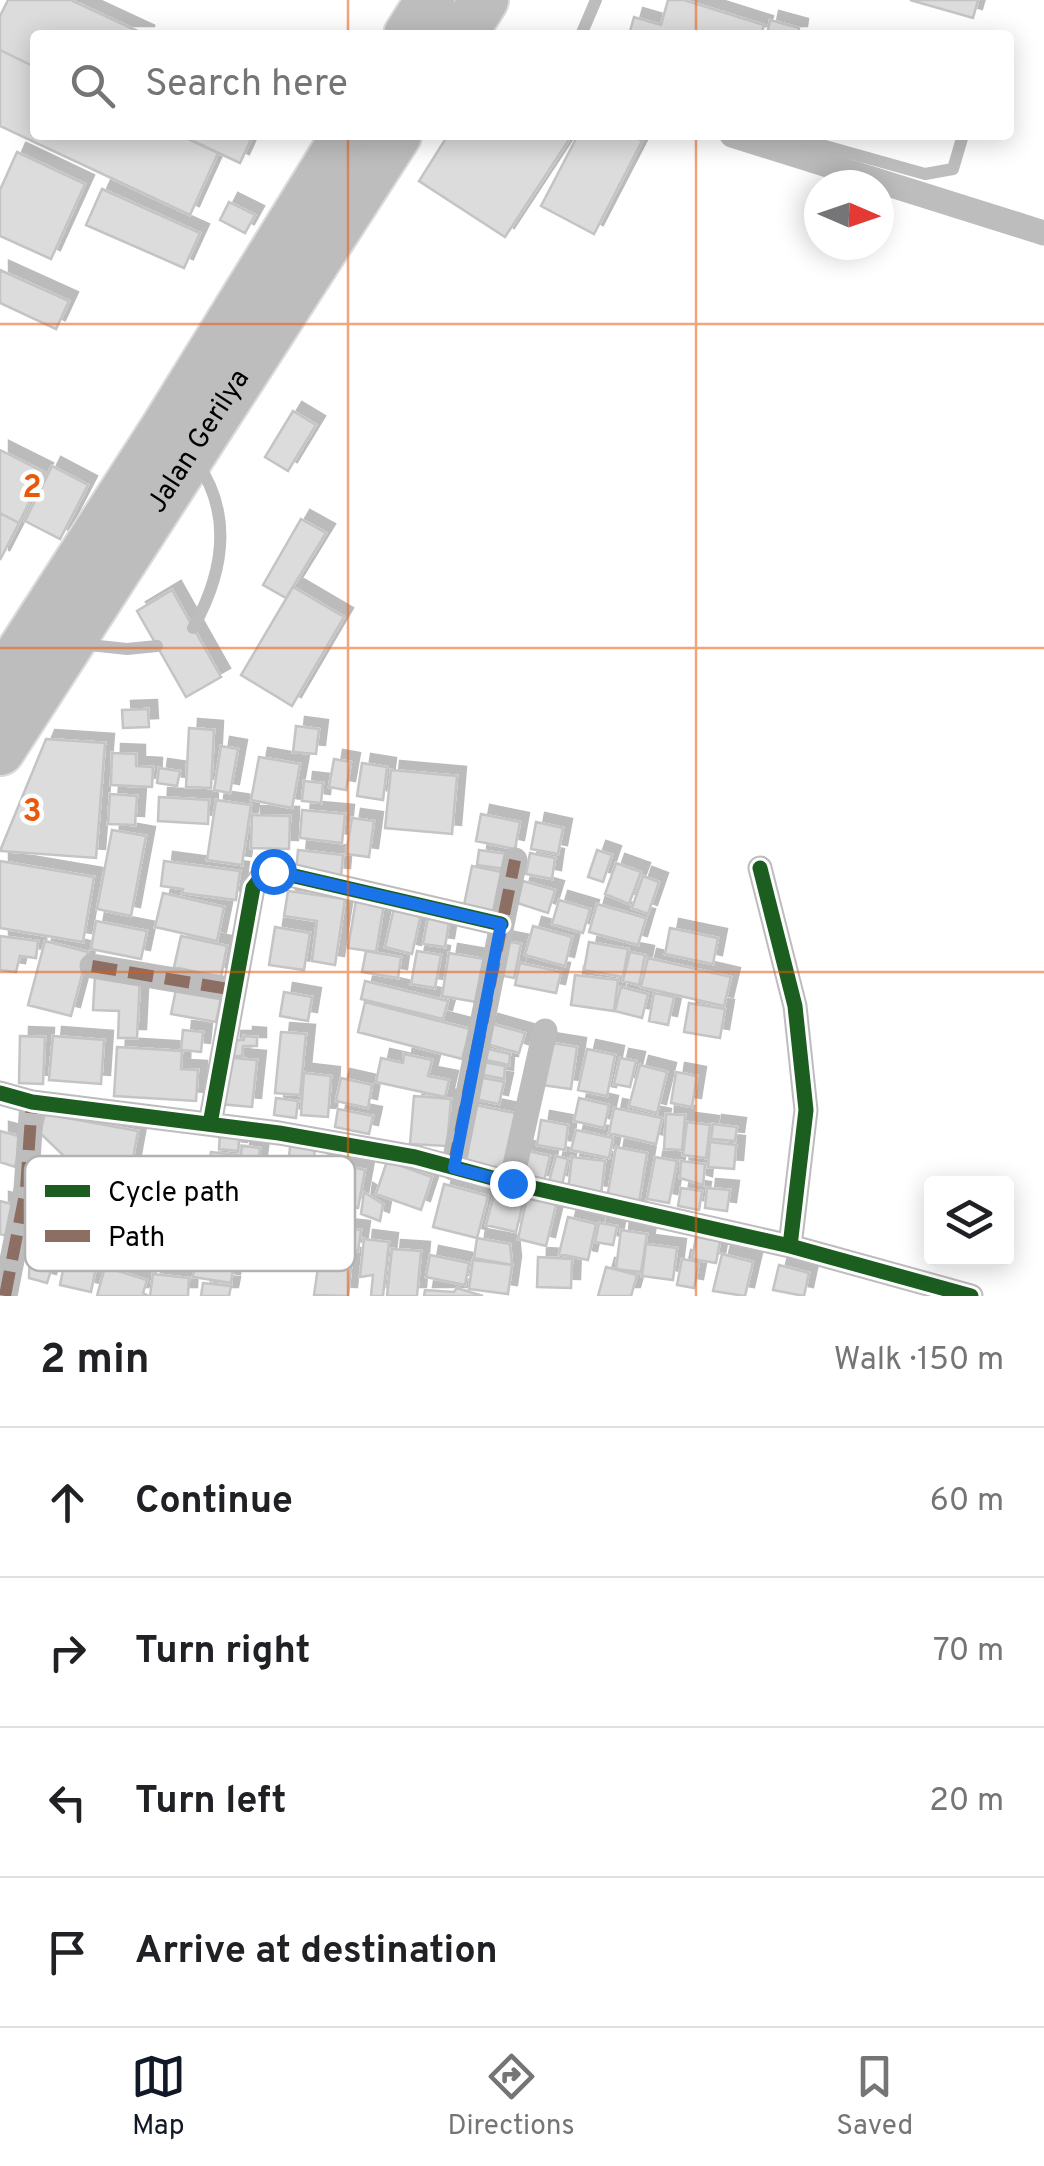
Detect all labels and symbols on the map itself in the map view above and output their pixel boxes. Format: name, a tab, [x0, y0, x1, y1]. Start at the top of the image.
north arrow	[804, 170, 894, 260]
street label: Jalan Gerilya	[140, 363, 259, 520]
text: 2	[22, 469, 42, 509]
text: 3	[22, 793, 42, 833]
route start	[251, 849, 297, 895]
legend	[25, 1156, 355, 1271]
route end	[490, 1161, 536, 1207]
text: Cycle path	[108, 1176, 240, 1212]
text: Path	[108, 1221, 165, 1257]

